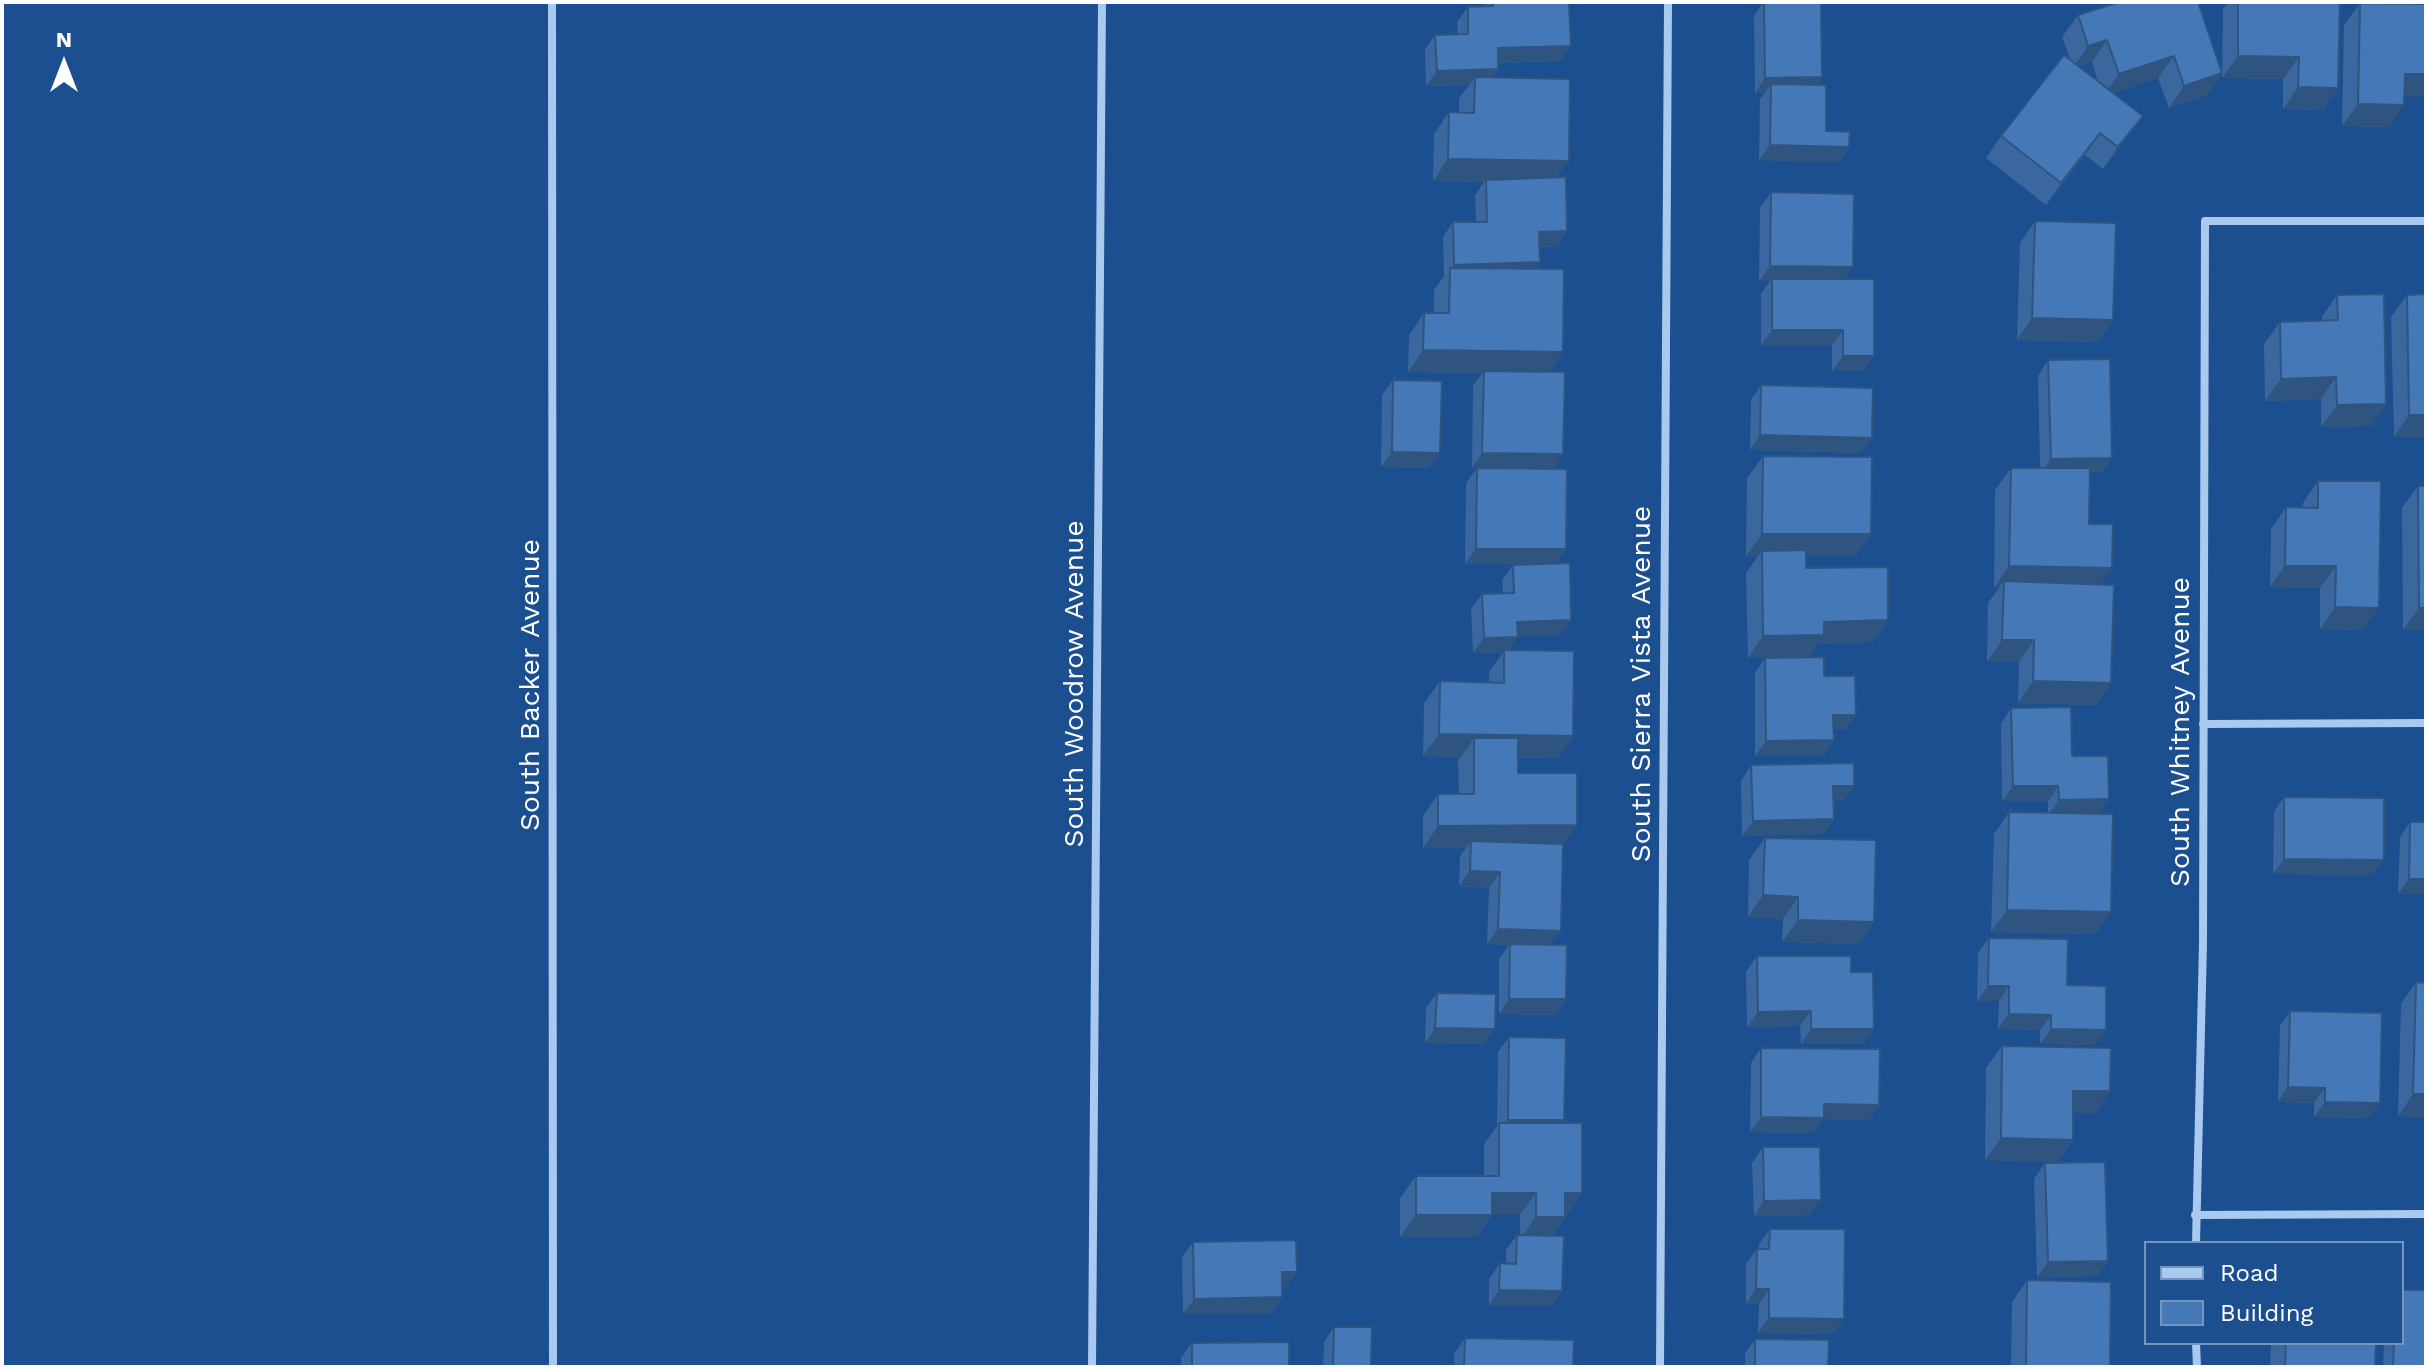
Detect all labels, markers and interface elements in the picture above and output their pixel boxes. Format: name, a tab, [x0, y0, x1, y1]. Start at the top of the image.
north arrow	[24, 24, 104, 104]
text: N	[56, 27, 72, 52]
street label: South Sierra Vista Avenue	[1625, 506, 1659, 862]
street label: South Woodrow Avenue	[1058, 520, 1092, 848]
street label: South Backer Avenue	[514, 539, 548, 831]
street label: South Whitney Avenue	[2164, 577, 2198, 887]
legend	[2144, 1241, 2404, 1345]
text: Road	[2220, 1259, 2279, 1287]
text: Building	[2220, 1299, 2313, 1327]

